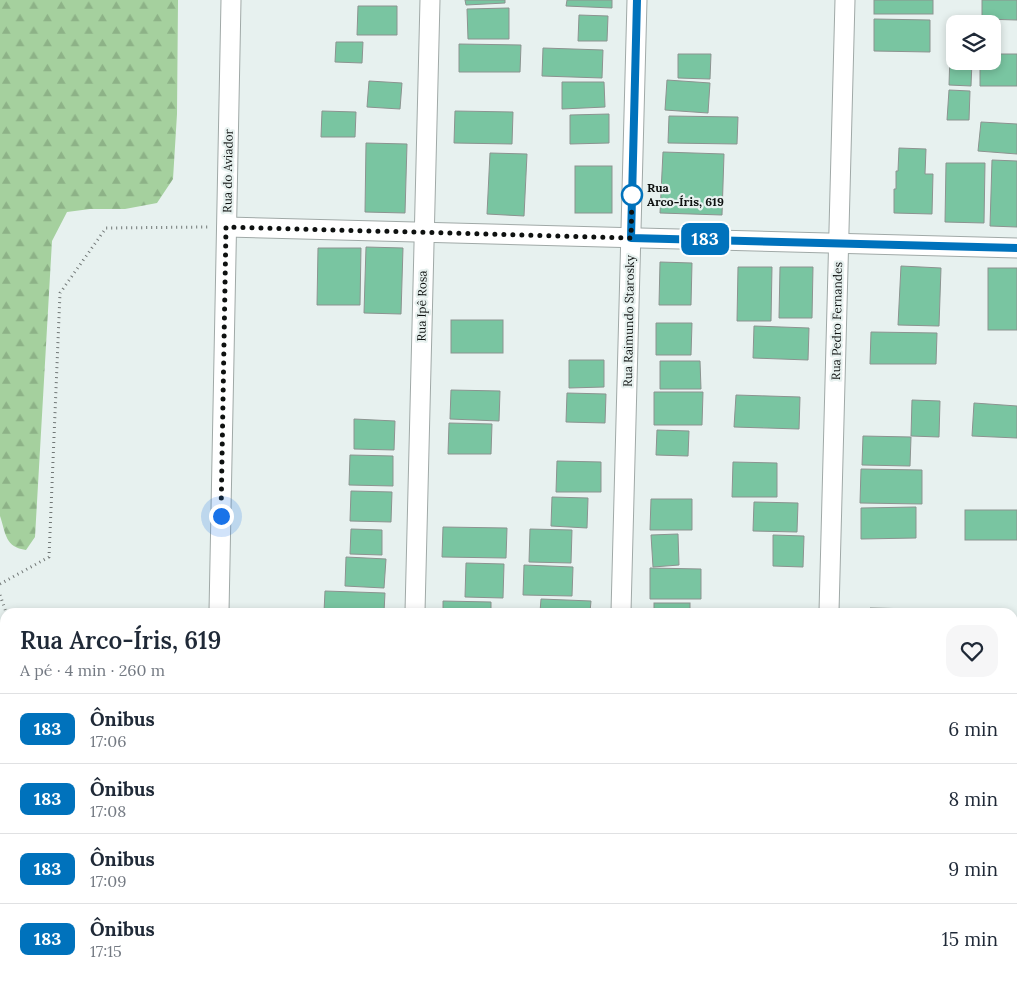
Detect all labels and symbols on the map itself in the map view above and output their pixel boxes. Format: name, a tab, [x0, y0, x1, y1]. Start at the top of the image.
street label: Rua do Aviador	[219, 128, 236, 213]
place label: Rua Arco-Íris, 619	[647, 180, 724, 209]
marker: Rua Arco-Íris, 619	[621, 184, 643, 206]
line badge: 183	[676, 223, 734, 255]
street label: Rua Raimundo Starosky	[620, 254, 637, 387]
street label: Rua Pedro Fernandes	[828, 261, 845, 380]
street label: Rua Ipê Rosa	[413, 270, 430, 342]
your location	[209, 504, 234, 529]

